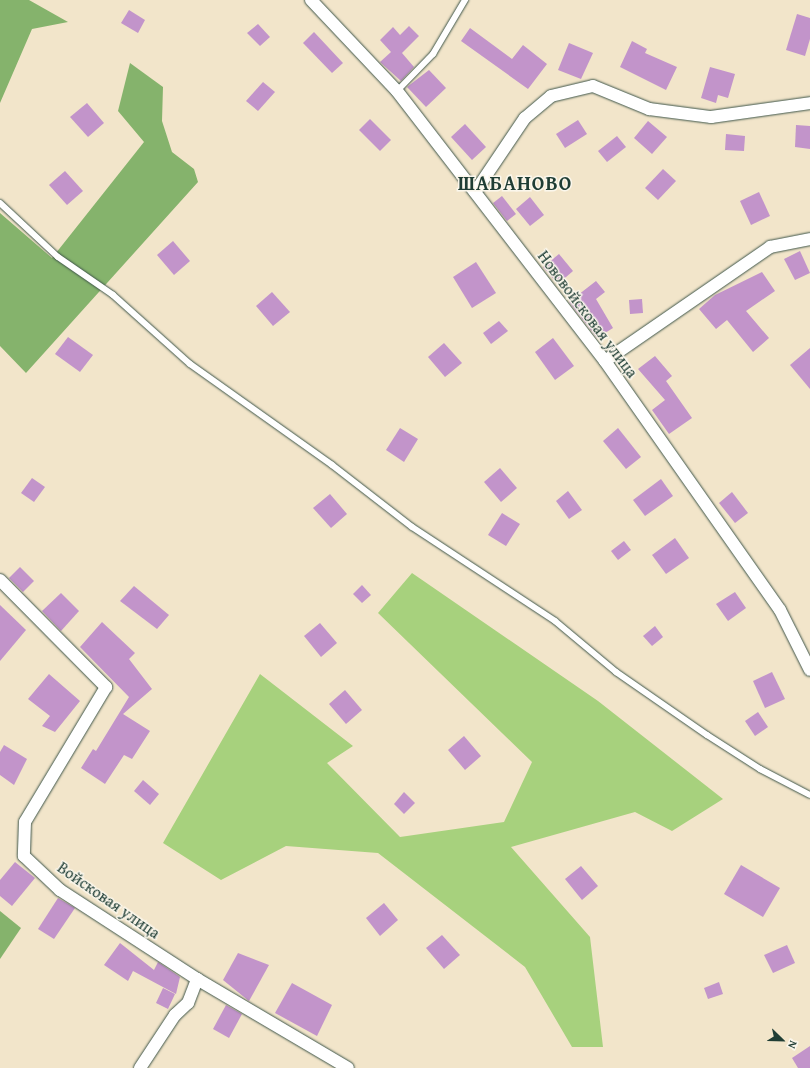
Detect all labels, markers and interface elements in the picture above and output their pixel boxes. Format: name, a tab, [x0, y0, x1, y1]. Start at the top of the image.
district label: ШАБАНОВО	[458, 170, 572, 194]
street label: Нововойсковая улица	[534, 247, 642, 381]
street label: Войсковая улица	[54, 858, 164, 942]
north arrow	[762, 1020, 802, 1060]
text: N	[784, 1038, 802, 1051]

